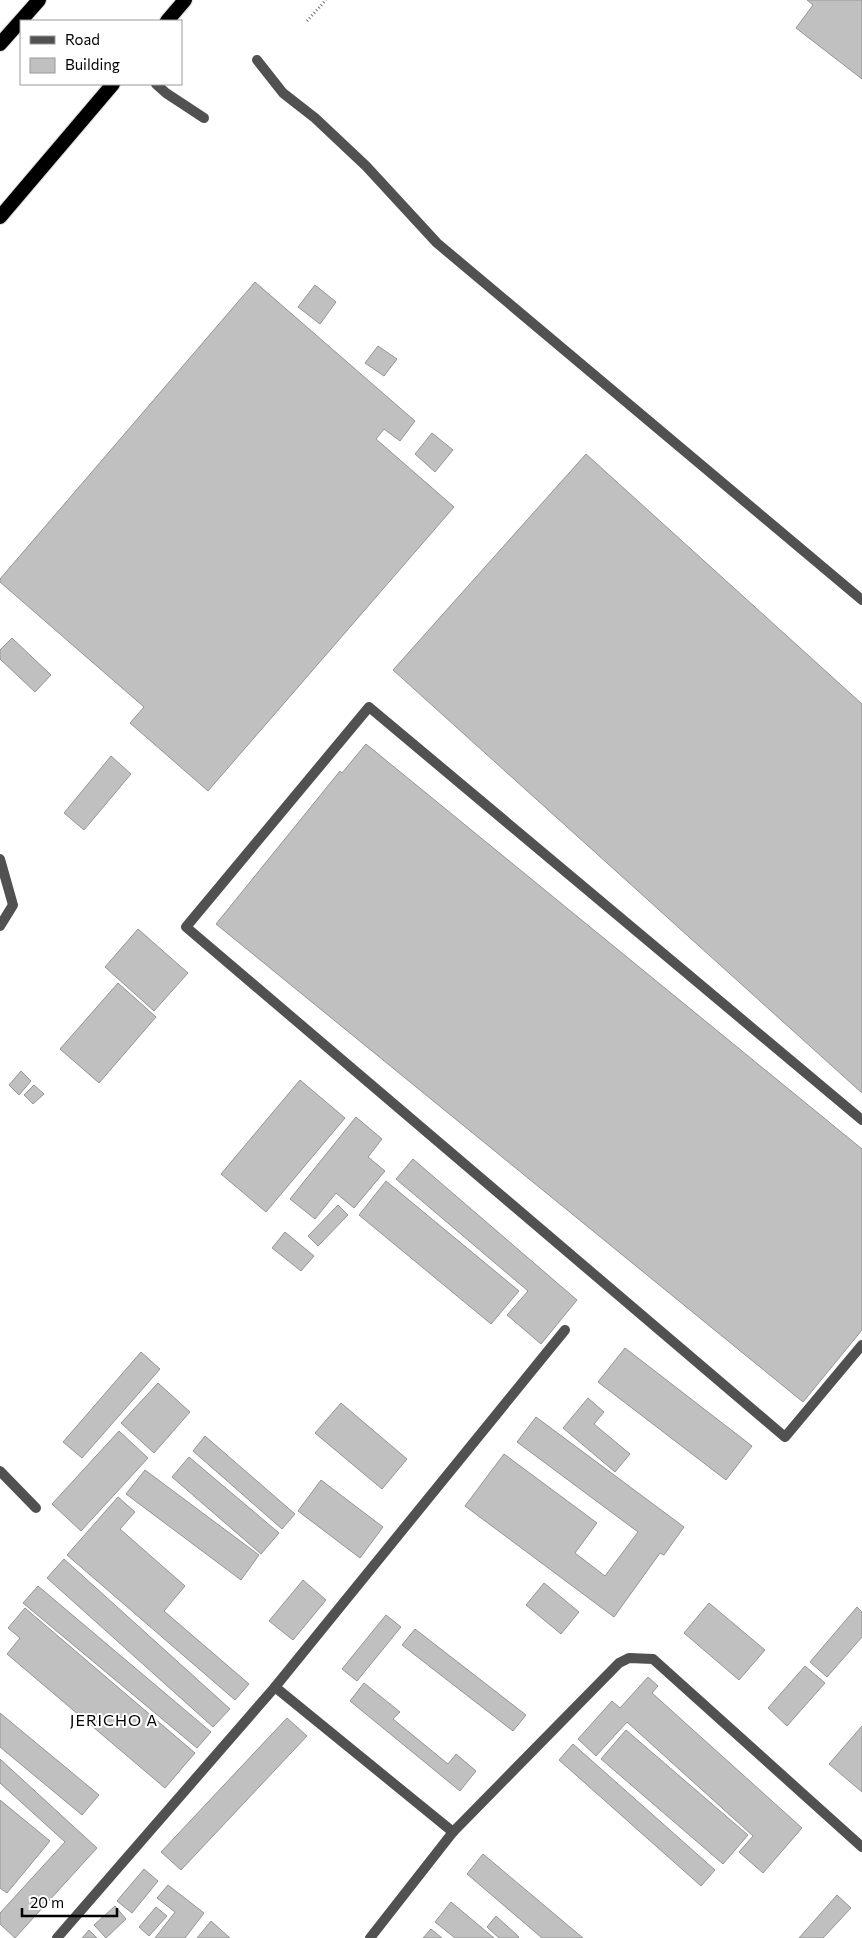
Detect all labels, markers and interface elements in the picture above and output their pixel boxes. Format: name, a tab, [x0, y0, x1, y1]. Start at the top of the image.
legend	[20, 20, 182, 85]
text: Road	[65, 30, 100, 48]
text: Building	[65, 55, 120, 73]
district label: JERICHO A	[70, 1710, 158, 1729]
scale bar	[22, 1886, 118, 1918]
text: 20 m	[30, 1893, 64, 1911]

